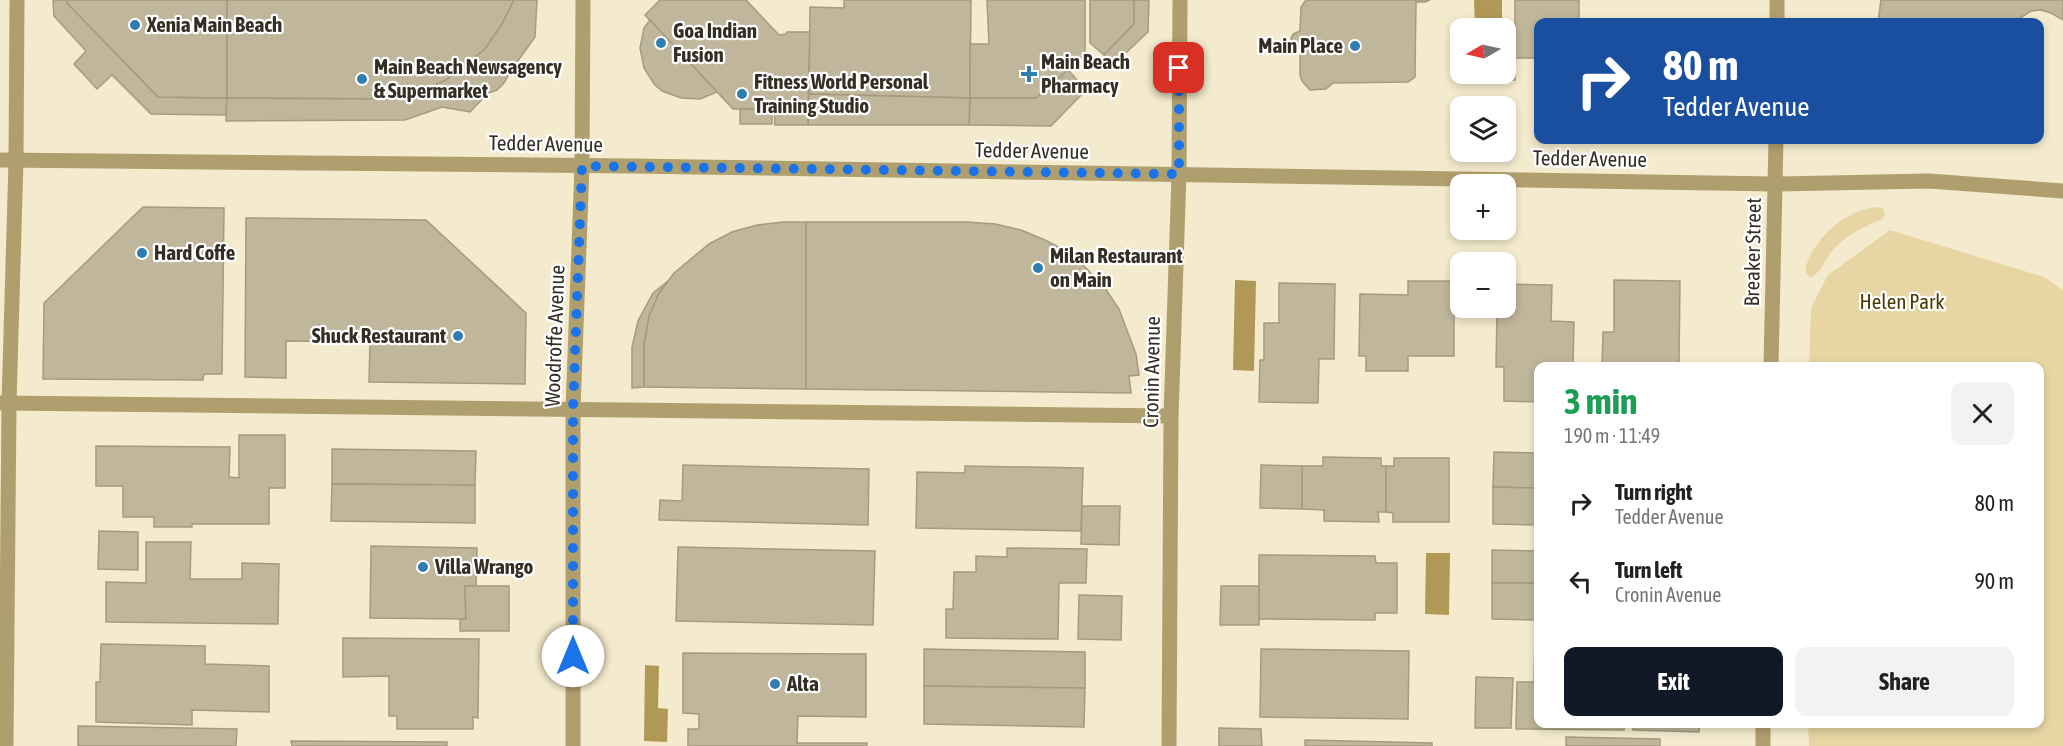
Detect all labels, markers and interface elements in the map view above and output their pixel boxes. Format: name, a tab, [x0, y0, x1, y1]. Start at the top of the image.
place label: Xenia Main Beach	[146, 12, 282, 36]
marker: Xenia Main Beach	[128, 18, 142, 32]
place label: Goa Indian Fusion	[673, 18, 757, 66]
north arrow	[1450, 18, 1516, 84]
map controls	[1450, 18, 1516, 318]
place label: Main Place	[1258, 33, 1343, 57]
marker: Goa Indian Fusion	[654, 36, 668, 50]
marker: Main Place	[1348, 39, 1362, 53]
text: 80 m	[1663, 41, 1738, 89]
pin	[1153, 42, 1204, 93]
icon: right	[1564, 42, 1642, 120]
place label: Main Beach Pharmacy	[1041, 49, 1130, 97]
icon: arrive	[1162, 51, 1195, 84]
place label: Main Beach Newsagency & Supermarket	[374, 54, 562, 102]
marker: Main Beach Pharmacy	[1022, 67, 1036, 81]
place label: Fitness World Personal Training Studio	[754, 69, 929, 117]
marker: Main Beach Newsagency & Supermarket	[355, 72, 369, 86]
marker: Fitness World Personal Training Studio	[735, 87, 749, 101]
text: Tedder Avenue	[1663, 91, 1810, 122]
button: layers	[1450, 96, 1516, 162]
street label: Tedder Avenue	[489, 130, 603, 156]
street label: Tedder Avenue	[975, 137, 1089, 163]
street label: Tedder Avenue	[1533, 145, 1647, 171]
button: +	[1450, 174, 1516, 240]
street label: Breaker Street	[1739, 197, 1765, 307]
place label: Hard Coffe	[154, 240, 235, 264]
place label: Milan Restaurant on Main	[1050, 243, 1182, 291]
marker: Hard Coffe	[135, 246, 149, 260]
button: −	[1450, 252, 1516, 318]
marker: Milan Restaurant on Main	[1031, 261, 1045, 275]
street label: Woodroffe Avenue	[540, 264, 568, 407]
park label: Helen Park	[1860, 289, 1944, 313]
street label: Cronin Avenue	[1138, 316, 1164, 428]
place label: Shuck Restaurant	[312, 323, 446, 347]
marker: Shuck Restaurant	[451, 329, 465, 343]
text: 3 min	[1564, 380, 1638, 422]
button: close	[1951, 382, 2014, 445]
text: 190 m · 11:49	[1564, 424, 1660, 447]
text: Turn right	[1615, 479, 1692, 505]
icon: right	[1564, 487, 1597, 520]
text: 80 m	[1974, 490, 2014, 516]
text: Tedder Avenue	[1615, 505, 1724, 528]
place label: Villa Wrango	[434, 554, 533, 578]
text: Turn left	[1615, 557, 1682, 583]
marker: Villa Wrango	[416, 560, 430, 574]
icon: left	[1564, 565, 1597, 598]
text: 90 m	[1974, 568, 2014, 594]
text: Cronin Avenue	[1615, 583, 1721, 606]
position arrow	[541, 624, 605, 688]
button: Exit	[1564, 647, 1783, 716]
button: Share	[1795, 647, 2014, 716]
place label: Alta	[786, 671, 819, 695]
marker: Alta	[768, 677, 782, 691]

